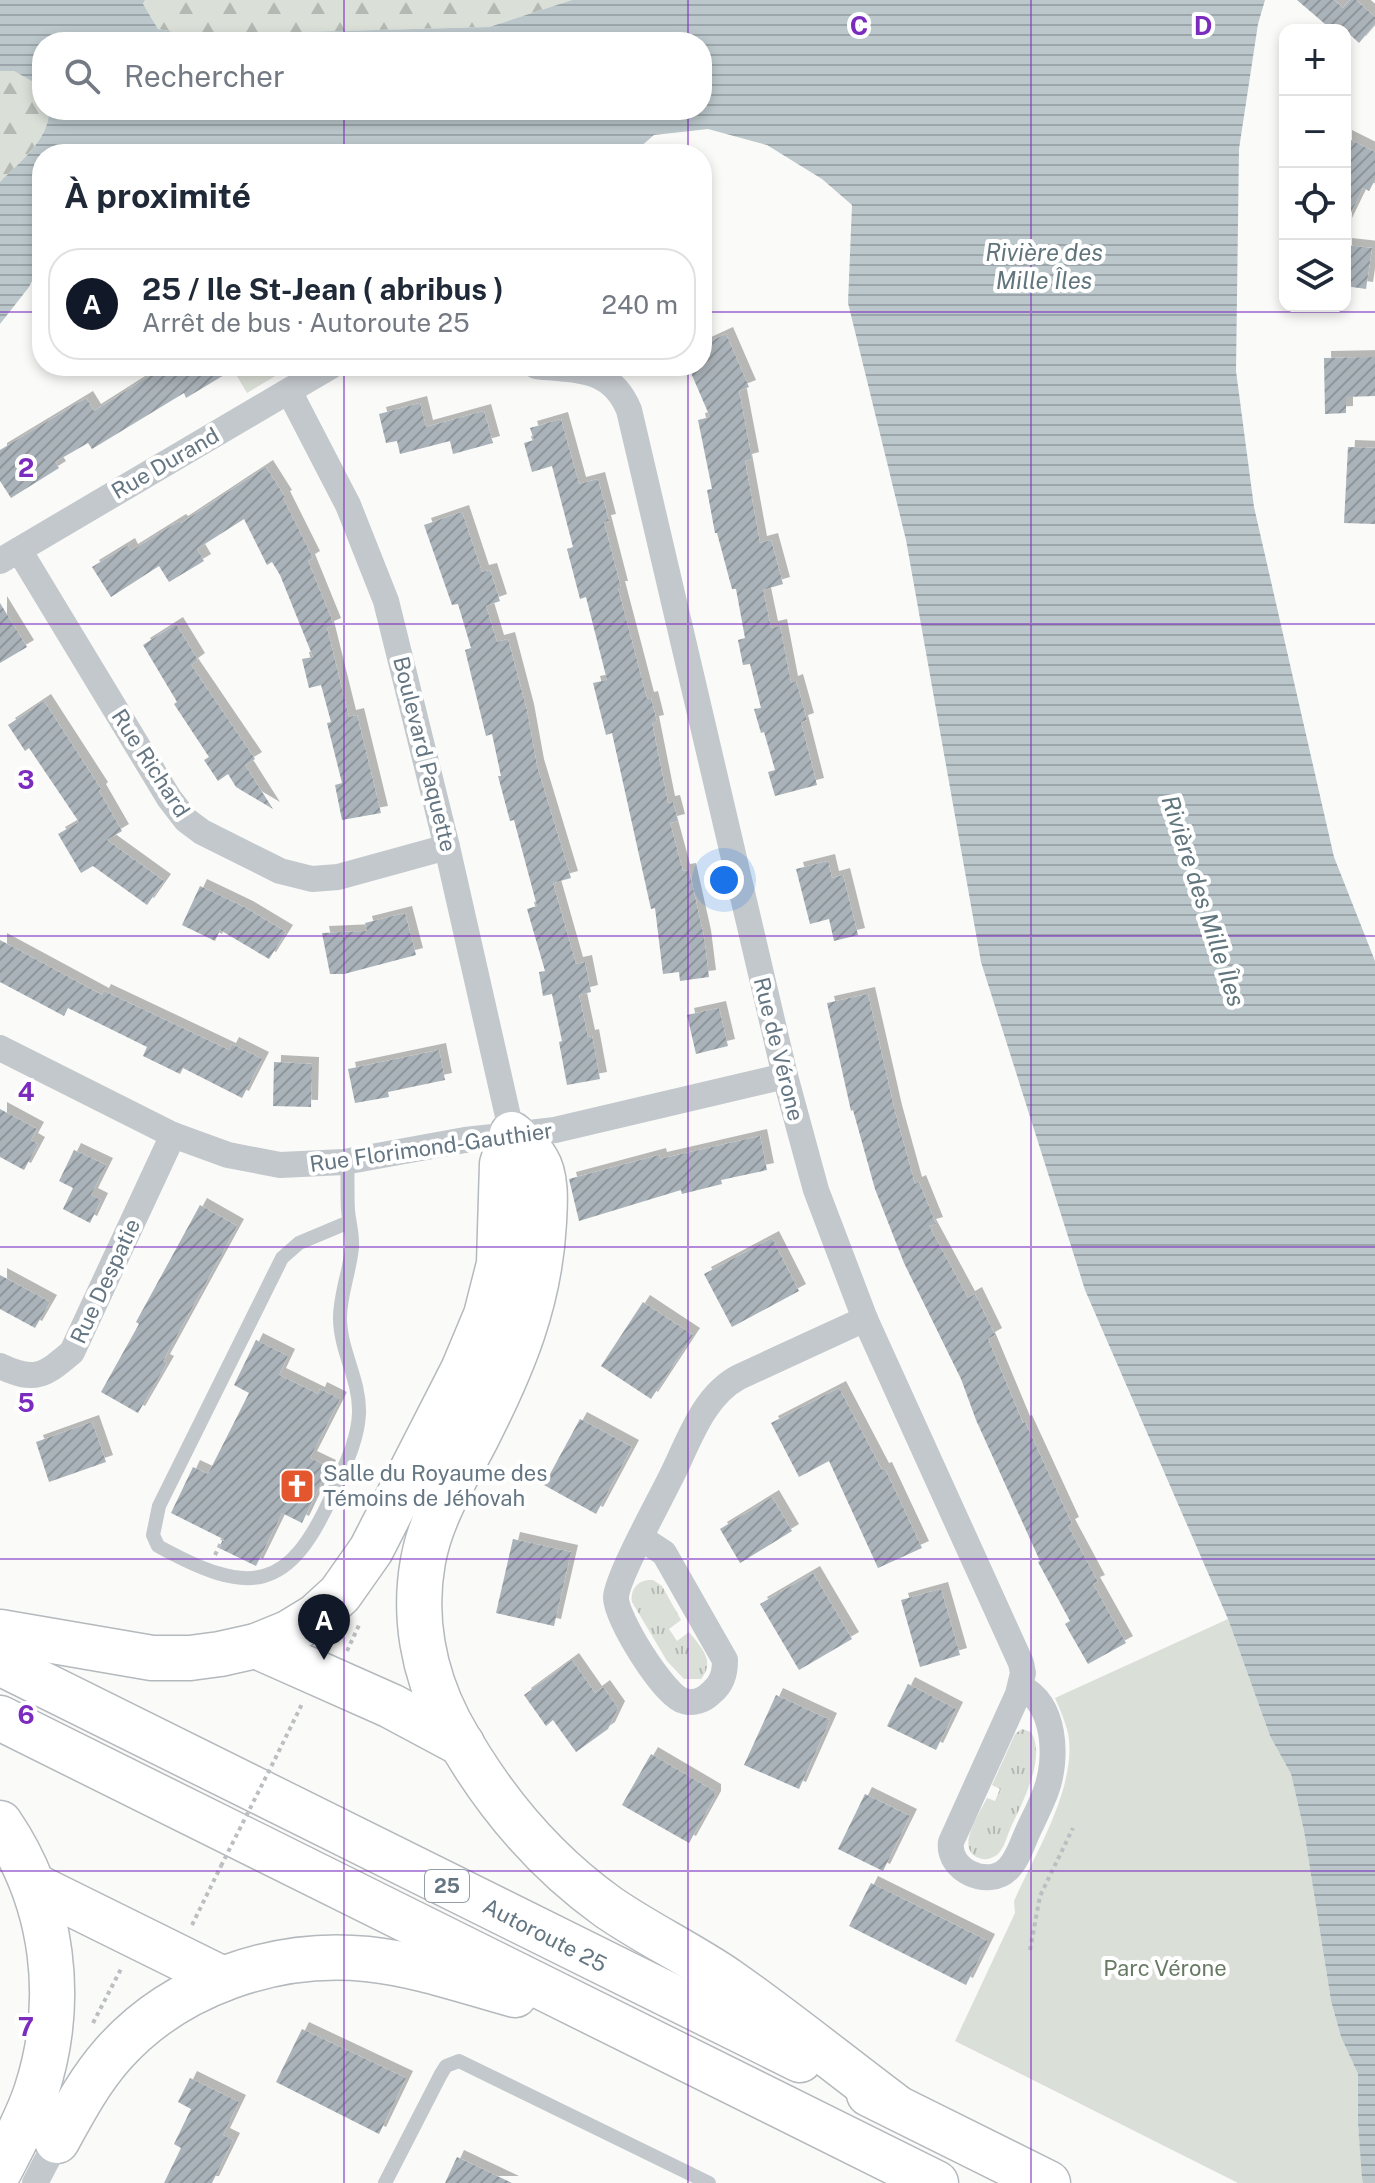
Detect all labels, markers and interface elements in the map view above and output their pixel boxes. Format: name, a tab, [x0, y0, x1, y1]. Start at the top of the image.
text: C	[850, 10, 868, 41]
text: D	[1194, 10, 1212, 41]
map controls	[1279, 24, 1351, 312]
button: +	[1279, 24, 1351, 96]
search box	[32, 32, 712, 120]
icon: search	[60, 54, 104, 98]
text: Rechercher	[124, 58, 285, 94]
button: −	[1279, 96, 1351, 168]
button: locate	[1279, 168, 1351, 240]
text: À proximité	[64, 176, 251, 216]
water label: Rivière des Mille Îles	[985, 238, 1103, 294]
button: layers	[1279, 240, 1351, 312]
text: 25 / Ile St-Jean ( abribus )	[142, 271, 504, 307]
text: A	[83, 289, 101, 320]
text: 240 m	[601, 289, 678, 320]
text: Arrêt de bus · Autoroute 25	[142, 307, 470, 338]
street label: Rue Durand	[107, 422, 223, 504]
text: 2	[18, 452, 34, 483]
street label: Boulevard Paquette	[388, 654, 462, 854]
street label: Rue Richard	[106, 704, 196, 822]
text: 3	[17, 764, 35, 795]
water label: Rivière des Mille Îles	[1157, 792, 1251, 1010]
your location	[704, 860, 744, 900]
street label: Rue de Vérone	[749, 974, 809, 1124]
text: 4	[17, 1076, 35, 1107]
street label: Rue Florimond-Gauthier	[308, 1117, 554, 1177]
street label: Rue Despatie	[65, 1214, 145, 1348]
text: 5	[17, 1387, 35, 1418]
place label: Salle du Royaume des Témoins de Jéhovah	[323, 1460, 547, 1511]
church icon: Salle du Royaume des Témoins de Jéhovah	[278, 1467, 316, 1505]
pin: A	[298, 1594, 350, 1660]
text: 6	[17, 1699, 35, 1730]
road number: 25	[425, 1870, 469, 1902]
street label: Autoroute 25	[479, 1893, 611, 1977]
park label: Parc Vérone	[1103, 1955, 1227, 1981]
text: 7	[18, 2011, 34, 2042]

